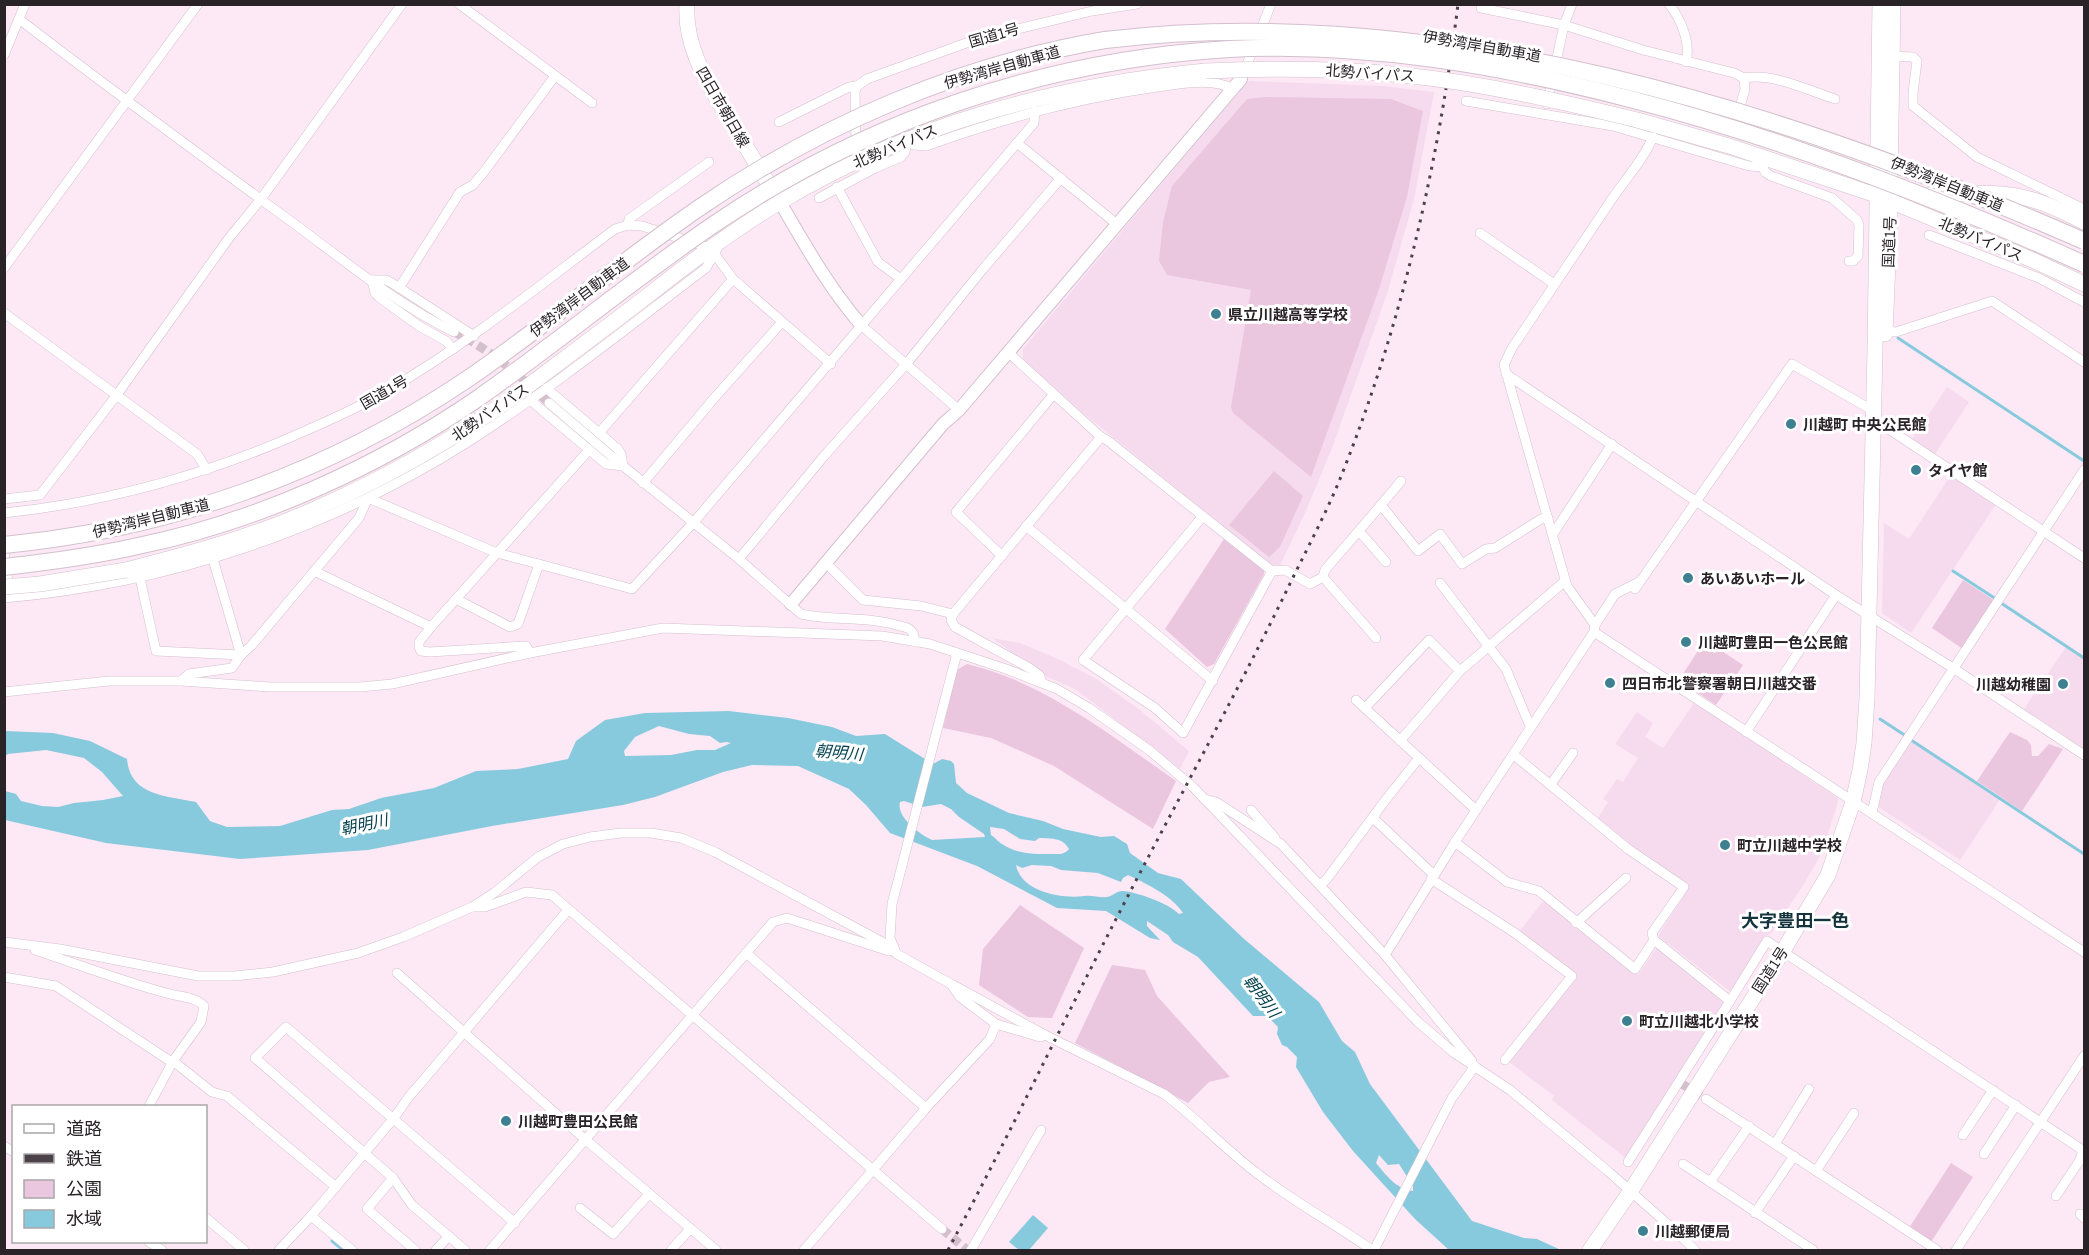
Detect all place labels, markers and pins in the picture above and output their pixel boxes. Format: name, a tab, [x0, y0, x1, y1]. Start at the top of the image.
place label: 県立川越高等学校	[1228, 304, 1348, 325]
marker: 県立川越高等学校	[1209, 307, 1223, 321]
place label: 川越町 中央公民館	[1803, 414, 1926, 435]
marker: 川越町 中央公民館	[1784, 417, 1798, 431]
place label: タイヤ館	[1928, 460, 1988, 481]
marker: タイヤ館	[1909, 463, 1923, 477]
place label: あいあいホール	[1700, 568, 1805, 589]
marker: あいあいホール	[1681, 571, 1695, 585]
place label: 川越町豊田一色公民館	[1698, 632, 1848, 653]
marker: 川越町豊田一色公民館	[1679, 635, 1693, 649]
place label: 四日市北警察署朝日川越交番	[1622, 673, 1817, 694]
place label: 川越幼稚園	[1976, 674, 2051, 695]
marker: 四日市北警察署朝日川越交番	[1603, 676, 1617, 690]
marker: 川越幼稚園	[2056, 677, 2070, 691]
place label: 町立川越中学校	[1737, 835, 1842, 856]
marker: 町立川越中学校	[1718, 838, 1732, 852]
place label: 町立川越北小学校	[1639, 1011, 1759, 1032]
marker: 町立川越北小学校	[1620, 1014, 1634, 1028]
place label: 川越町豊田公民館	[518, 1111, 638, 1132]
marker: 川越町豊田公民館	[499, 1114, 513, 1128]
place label: 川越郵便局	[1655, 1221, 1730, 1242]
marker: 川越郵便局	[1636, 1224, 1650, 1238]

